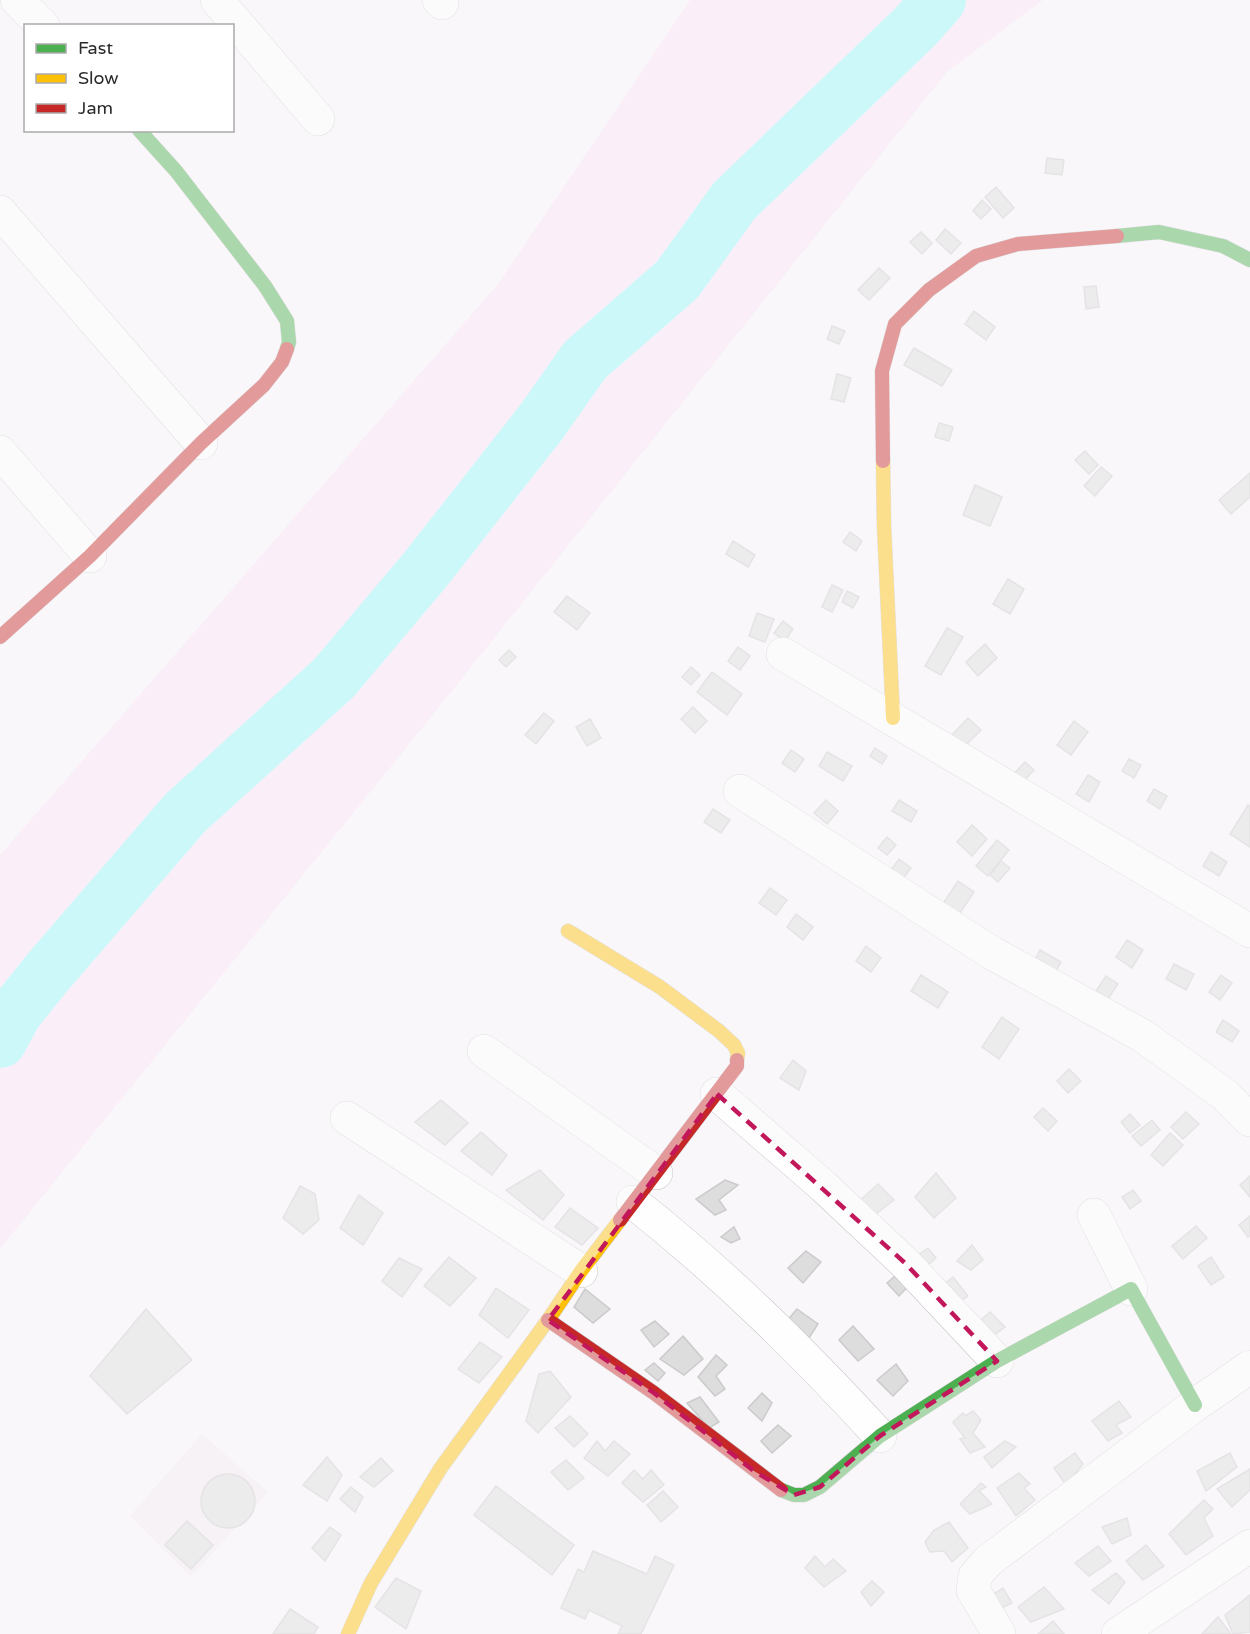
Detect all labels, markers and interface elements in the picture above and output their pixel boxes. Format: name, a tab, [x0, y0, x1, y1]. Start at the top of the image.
legend	[24, 24, 234, 132]
text: Fast	[78, 37, 113, 59]
text: Slow	[78, 67, 119, 89]
text: Jam	[78, 97, 113, 119]

